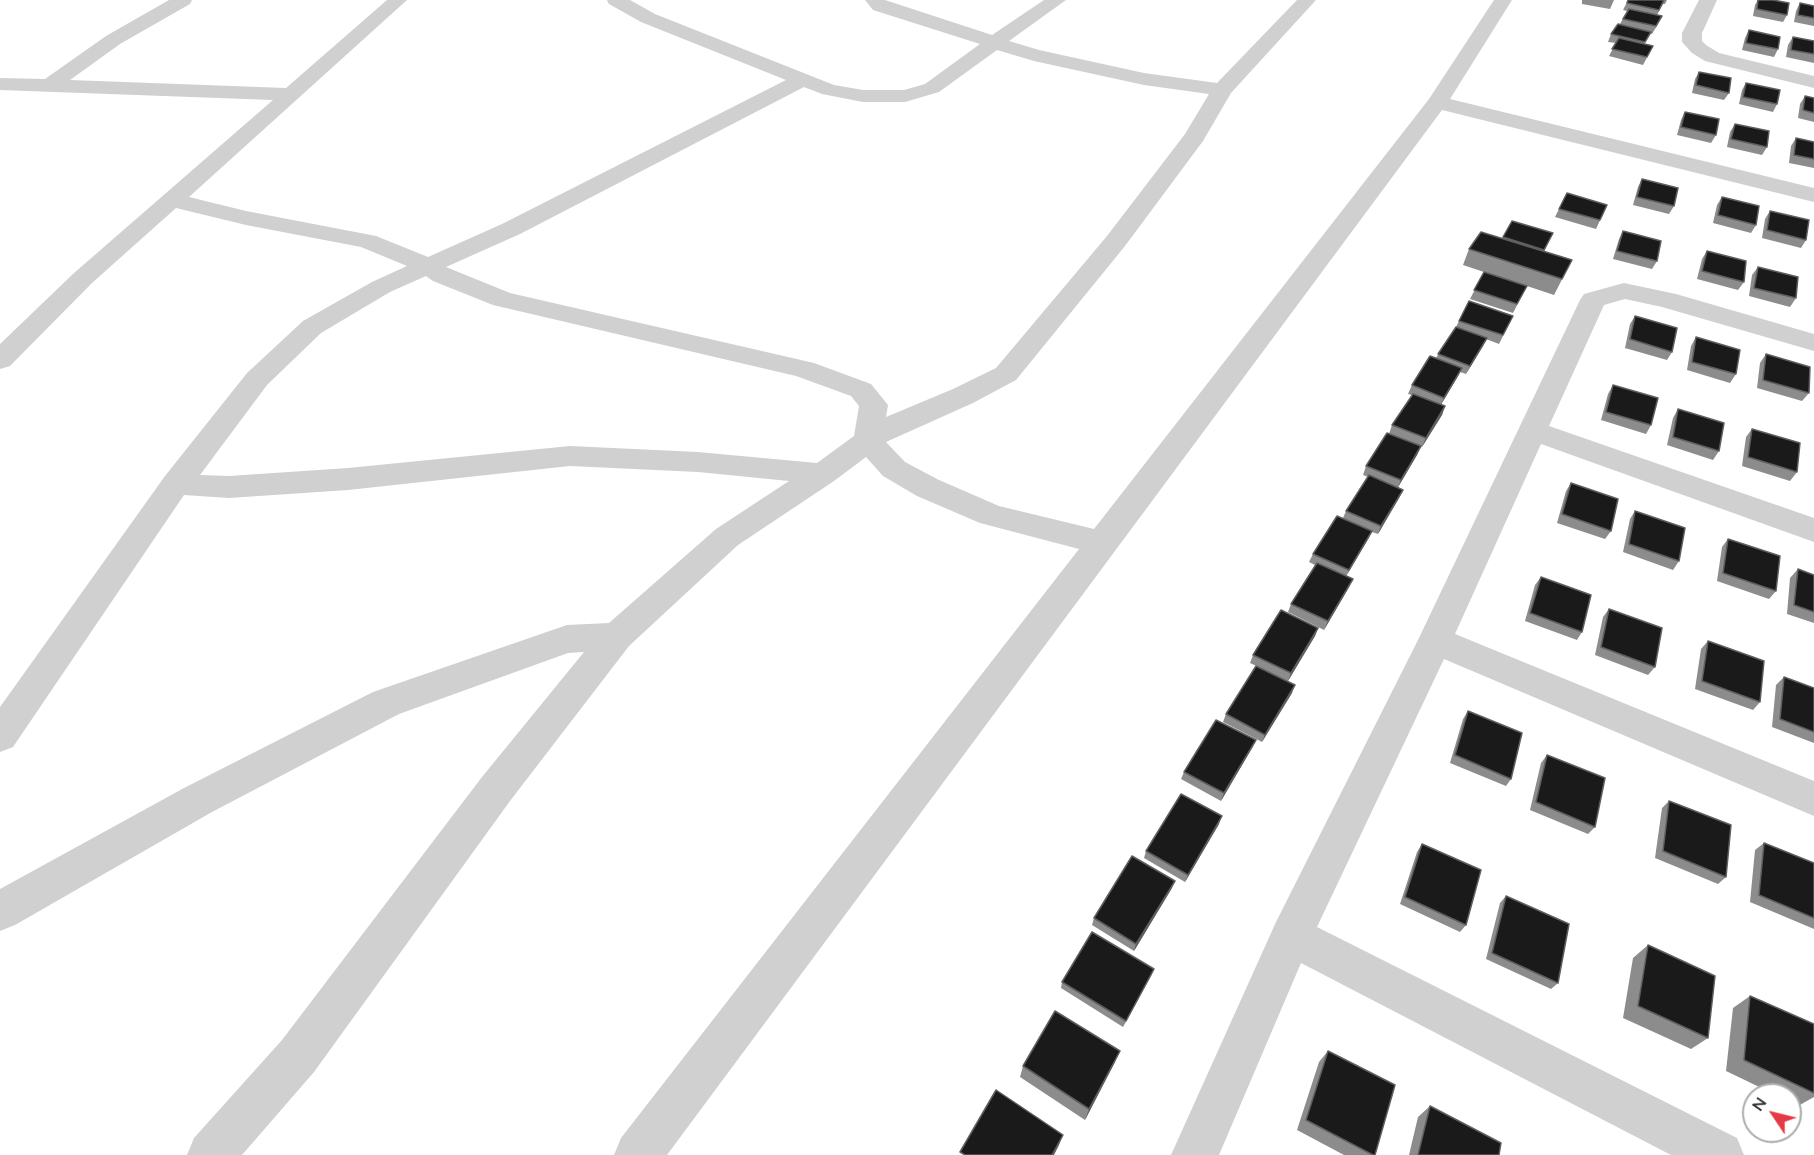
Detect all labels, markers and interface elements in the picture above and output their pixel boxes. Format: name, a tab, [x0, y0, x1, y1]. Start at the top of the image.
north arrow	[1742, 1083, 1802, 1143]
text: N	[1747, 1093, 1770, 1114]

